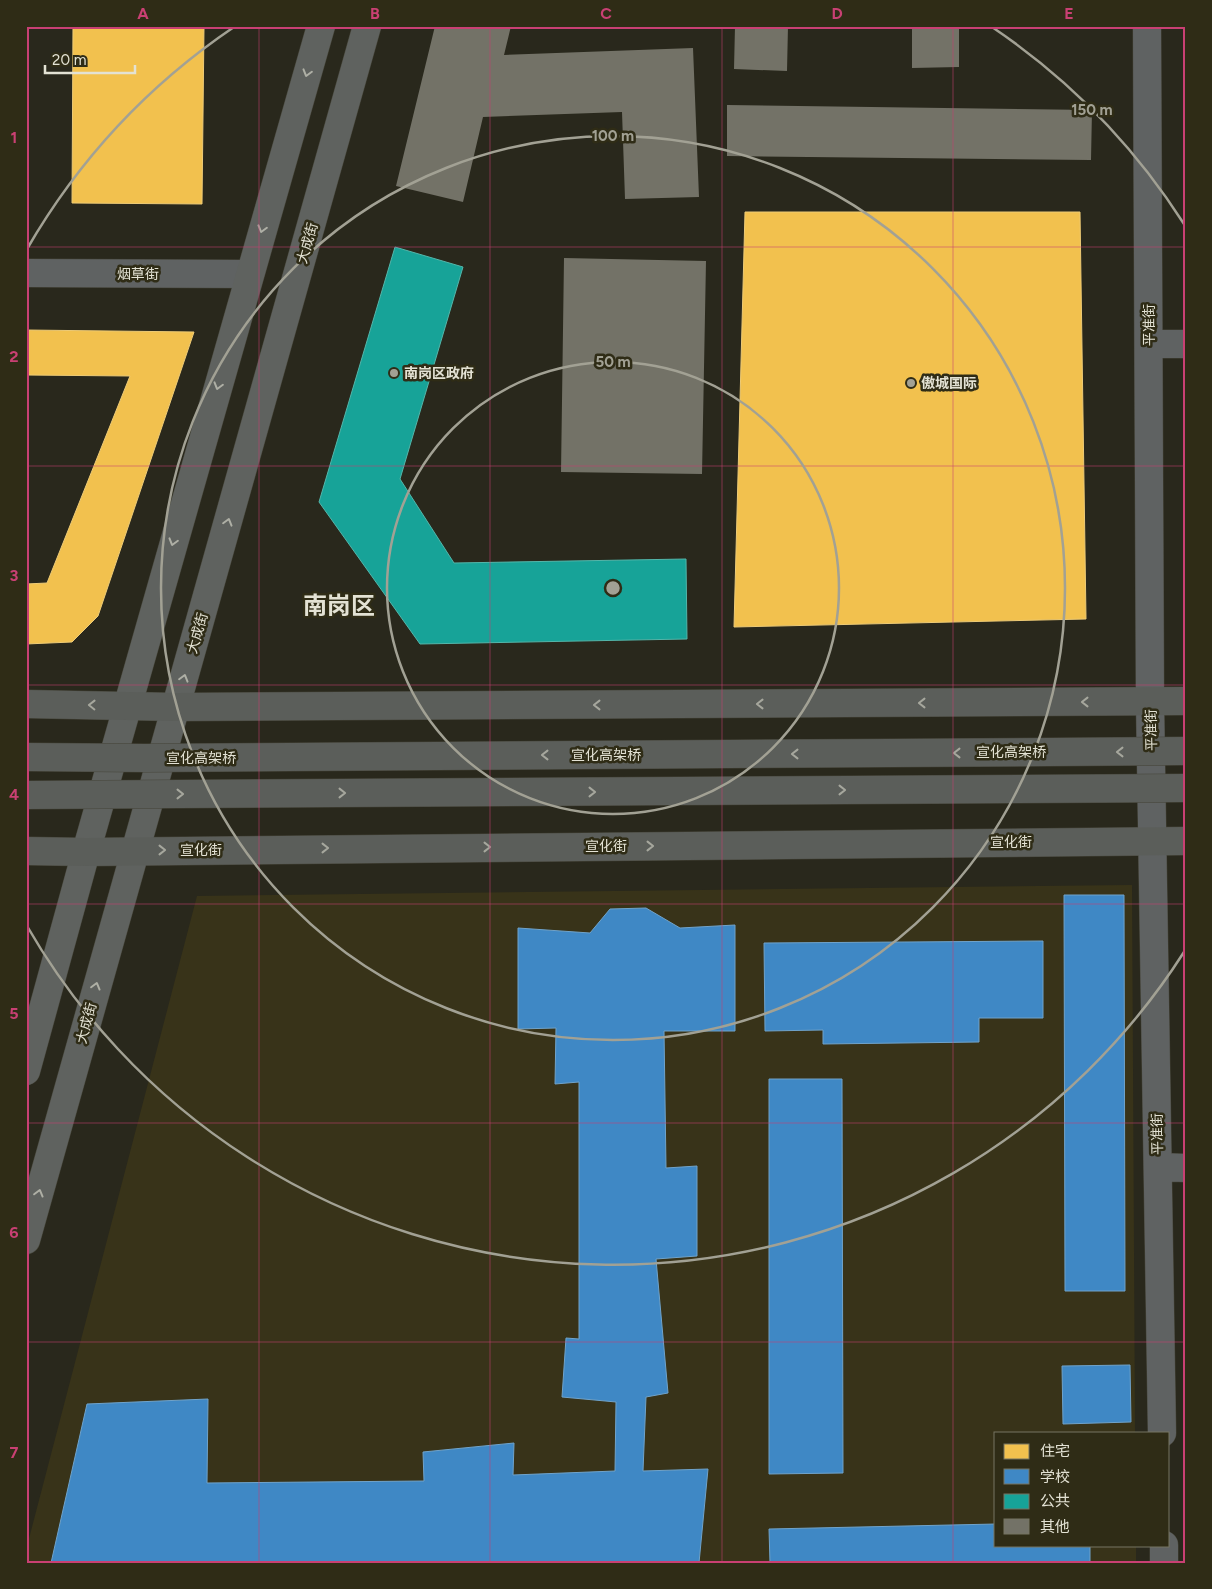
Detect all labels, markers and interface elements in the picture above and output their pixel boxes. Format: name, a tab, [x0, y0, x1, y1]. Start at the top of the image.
text: A	[137, 4, 149, 23]
text: B	[370, 4, 380, 23]
text: C	[600, 4, 612, 23]
text: D	[831, 4, 843, 23]
text: E	[1064, 4, 1074, 23]
scale bar	[45, 42, 135, 74]
text: 20 m	[52, 51, 86, 69]
one-way arrow	[302, 69, 313, 78]
text: 150 m	[1071, 101, 1113, 119]
text: 100 m	[592, 127, 634, 145]
text: 1	[11, 128, 17, 147]
street label: 大成街	[294, 221, 321, 266]
one-way arrow	[257, 225, 268, 234]
street label: 烟草街	[117, 266, 159, 283]
street label: 平准街	[1141, 304, 1158, 346]
text: 2	[9, 347, 19, 366]
text: 50 m	[595, 353, 631, 371]
place label: 南岗区政府	[404, 365, 474, 382]
marker: 南岗区政府	[388, 367, 400, 379]
place label: 傲城国际	[921, 375, 977, 392]
marker: 傲城国际	[905, 377, 917, 389]
one-way arrow	[213, 381, 223, 389]
one-way arrow	[223, 518, 233, 526]
one-way arrow	[169, 537, 179, 546]
text: 3	[10, 566, 19, 585]
centre of rings	[604, 579, 622, 597]
district label: 南岗区	[303, 591, 375, 620]
street label: 大成街	[184, 611, 211, 656]
one-way arrow	[179, 674, 189, 682]
one-way arrow	[1080, 697, 1088, 707]
one-way arrow	[918, 698, 926, 708]
one-way arrow	[755, 699, 763, 709]
one-way arrow	[88, 700, 96, 710]
one-way arrow	[593, 700, 600, 710]
street label: 平准街	[1143, 709, 1160, 751]
street label: 宣化高架桥	[976, 744, 1046, 761]
street label: 宣化高架桥	[571, 747, 641, 764]
one-way arrow	[1115, 747, 1123, 757]
one-way arrow	[953, 748, 960, 758]
one-way arrow	[790, 749, 798, 759]
street label: 宣化高架桥	[166, 750, 236, 767]
one-way arrow	[540, 750, 548, 761]
text: 4	[9, 785, 19, 804]
one-way arrow	[839, 785, 847, 795]
one-way arrow	[589, 787, 597, 797]
one-way arrow	[339, 788, 347, 799]
one-way arrow	[176, 789, 184, 800]
street label: 宣化街	[990, 834, 1032, 851]
street label: 宣化街	[585, 838, 627, 855]
one-way arrow	[646, 841, 654, 851]
street label: 宣化街	[180, 842, 222, 859]
one-way arrow	[484, 842, 492, 852]
one-way arrow	[322, 843, 329, 853]
one-way arrow	[159, 845, 167, 855]
one-way arrow	[91, 982, 101, 990]
street label: 大成街	[73, 1001, 100, 1046]
text: 5	[9, 1004, 19, 1023]
street label: 平准街	[1149, 1113, 1166, 1155]
one-way arrow	[34, 1189, 44, 1197]
text: 6	[9, 1223, 19, 1242]
legend	[994, 1432, 1170, 1546]
text: 住宅	[1040, 1442, 1070, 1460]
text: 7	[10, 1443, 19, 1462]
text: 学校	[1040, 1468, 1070, 1486]
text: 公共	[1040, 1492, 1070, 1510]
text: 其他	[1040, 1518, 1070, 1536]

